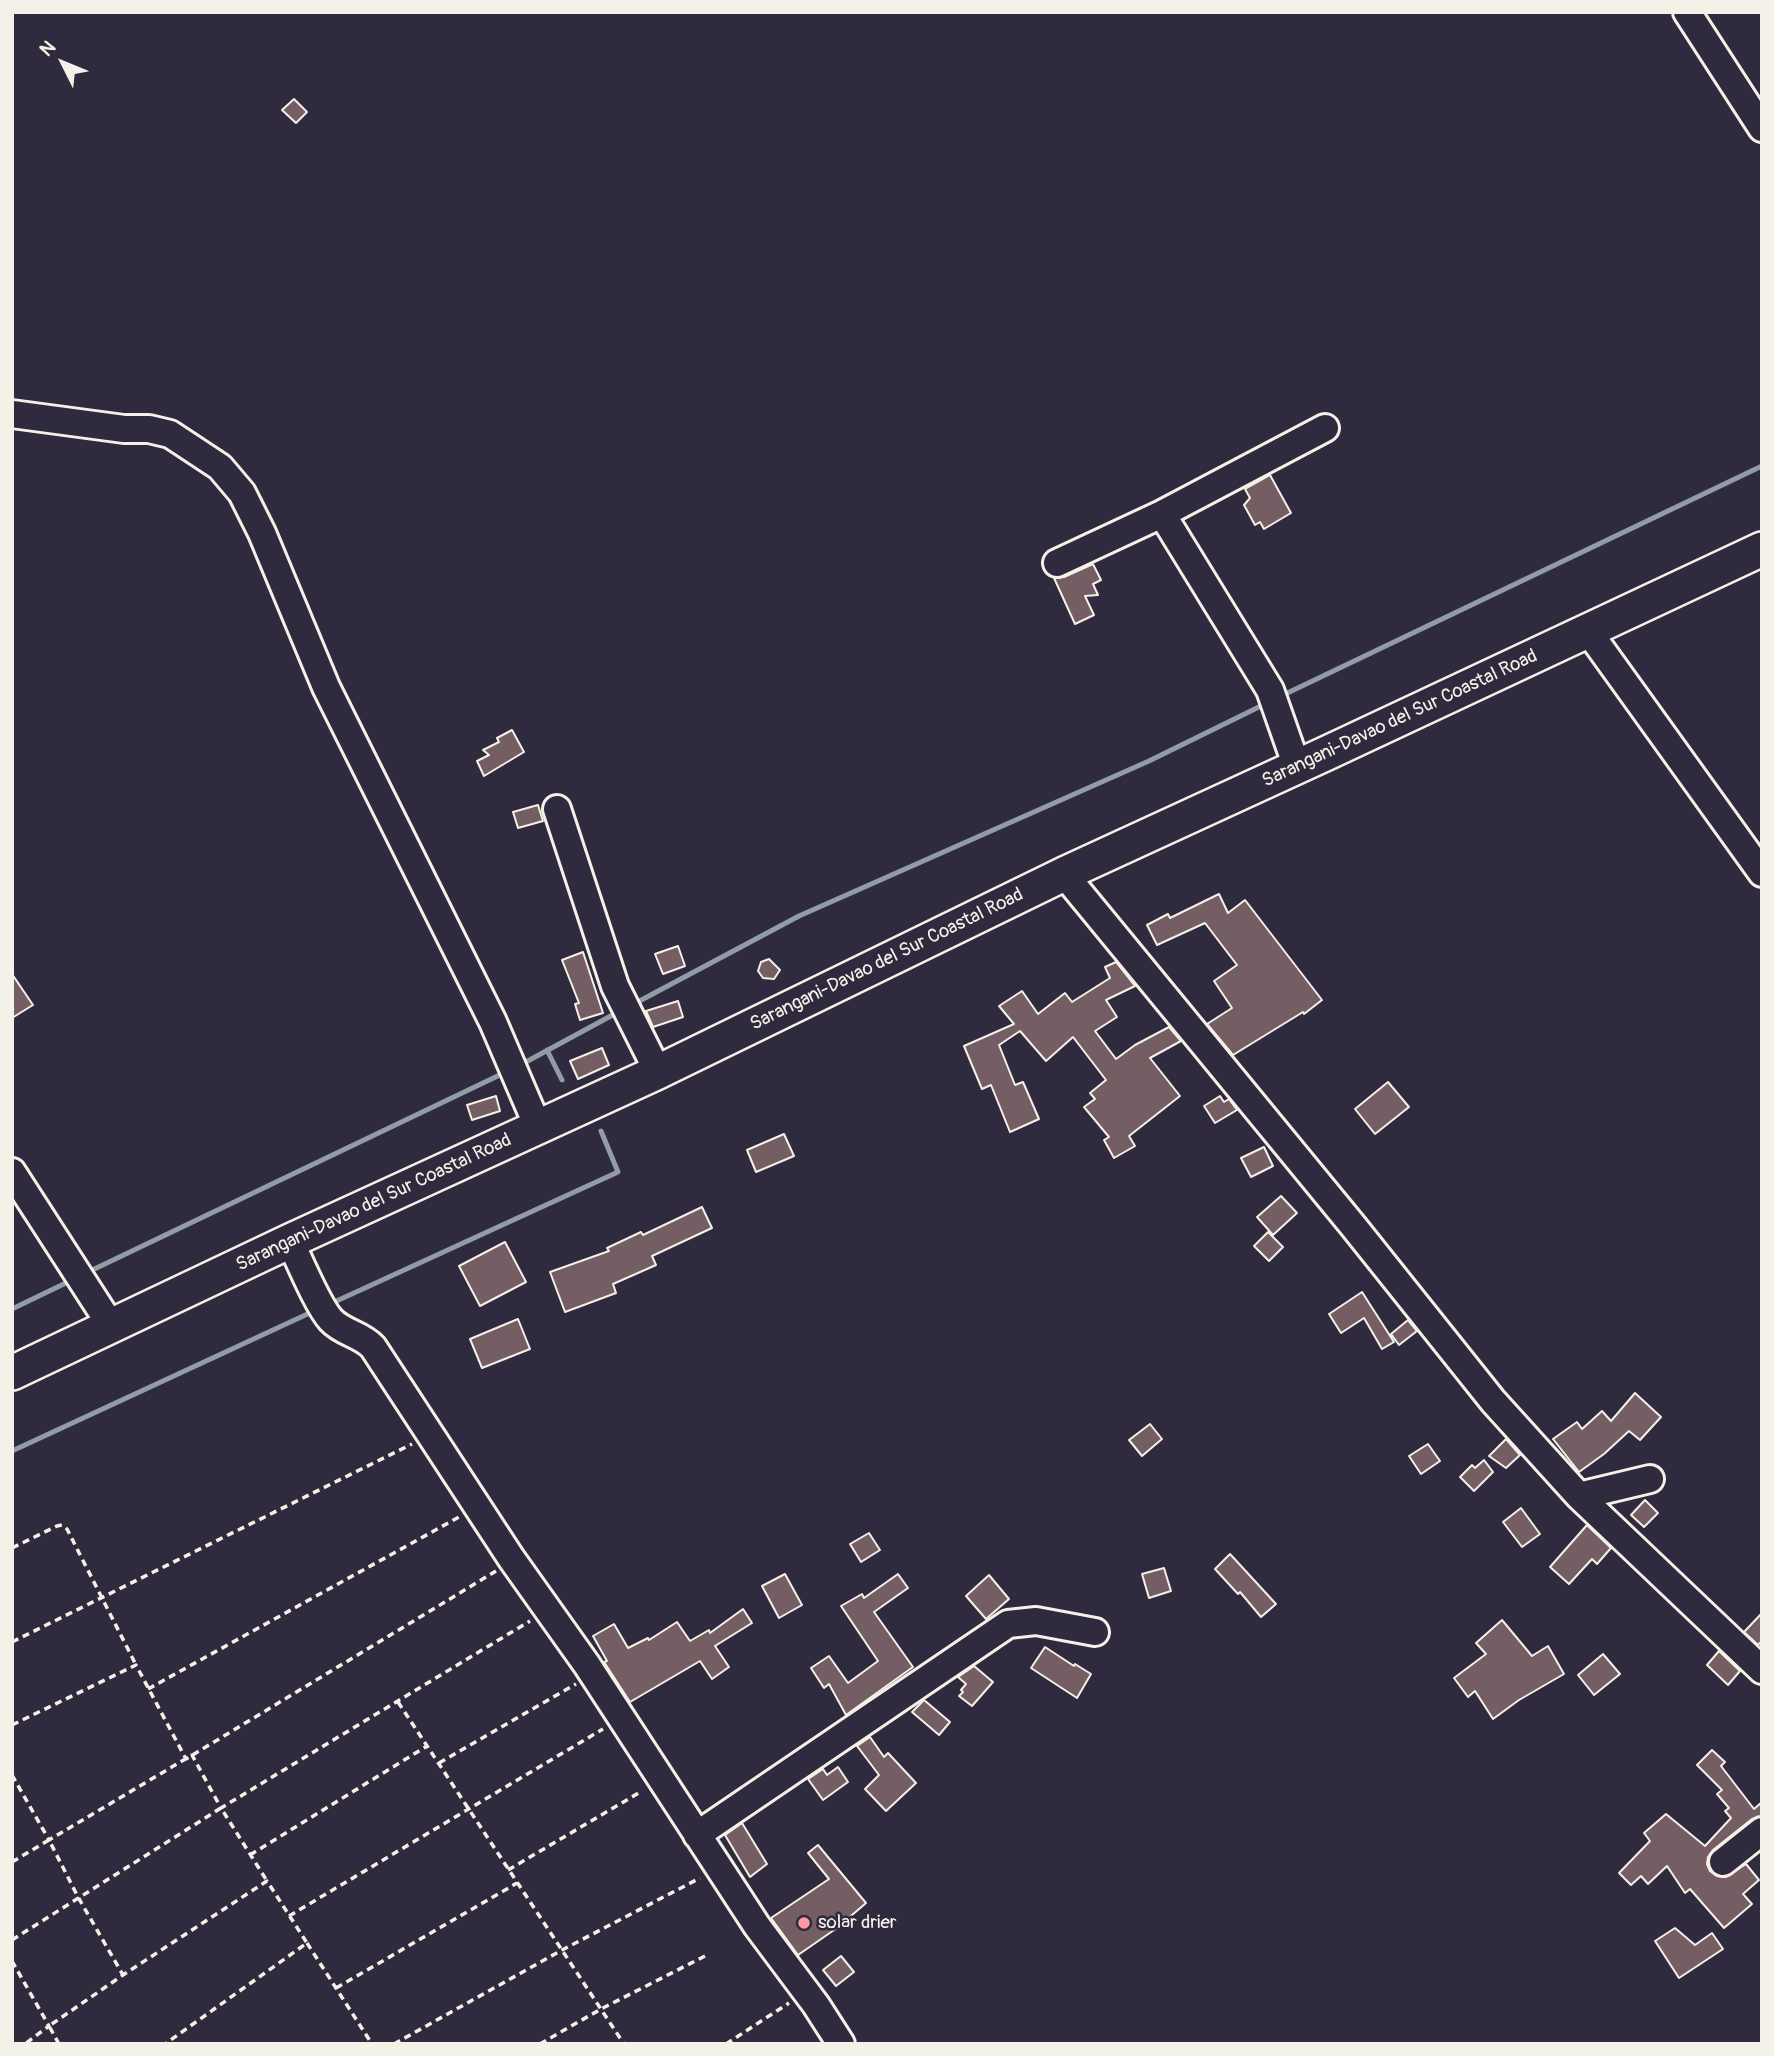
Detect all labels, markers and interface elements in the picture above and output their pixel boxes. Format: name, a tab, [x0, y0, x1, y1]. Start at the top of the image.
north arrow	[28, 28, 98, 98]
text: N	[34, 36, 61, 62]
street label: Sarangani-Davao del Sur Coastal Road	[1259, 645, 1541, 793]
street label: Sarangani-Davao del Sur Coastal Road	[747, 884, 1027, 1036]
street label: Sarangani-Davao del Sur Coastal Road	[233, 1129, 515, 1277]
place label: solar drier	[818, 1912, 897, 1934]
marker: solar drier	[796, 1915, 812, 1931]

